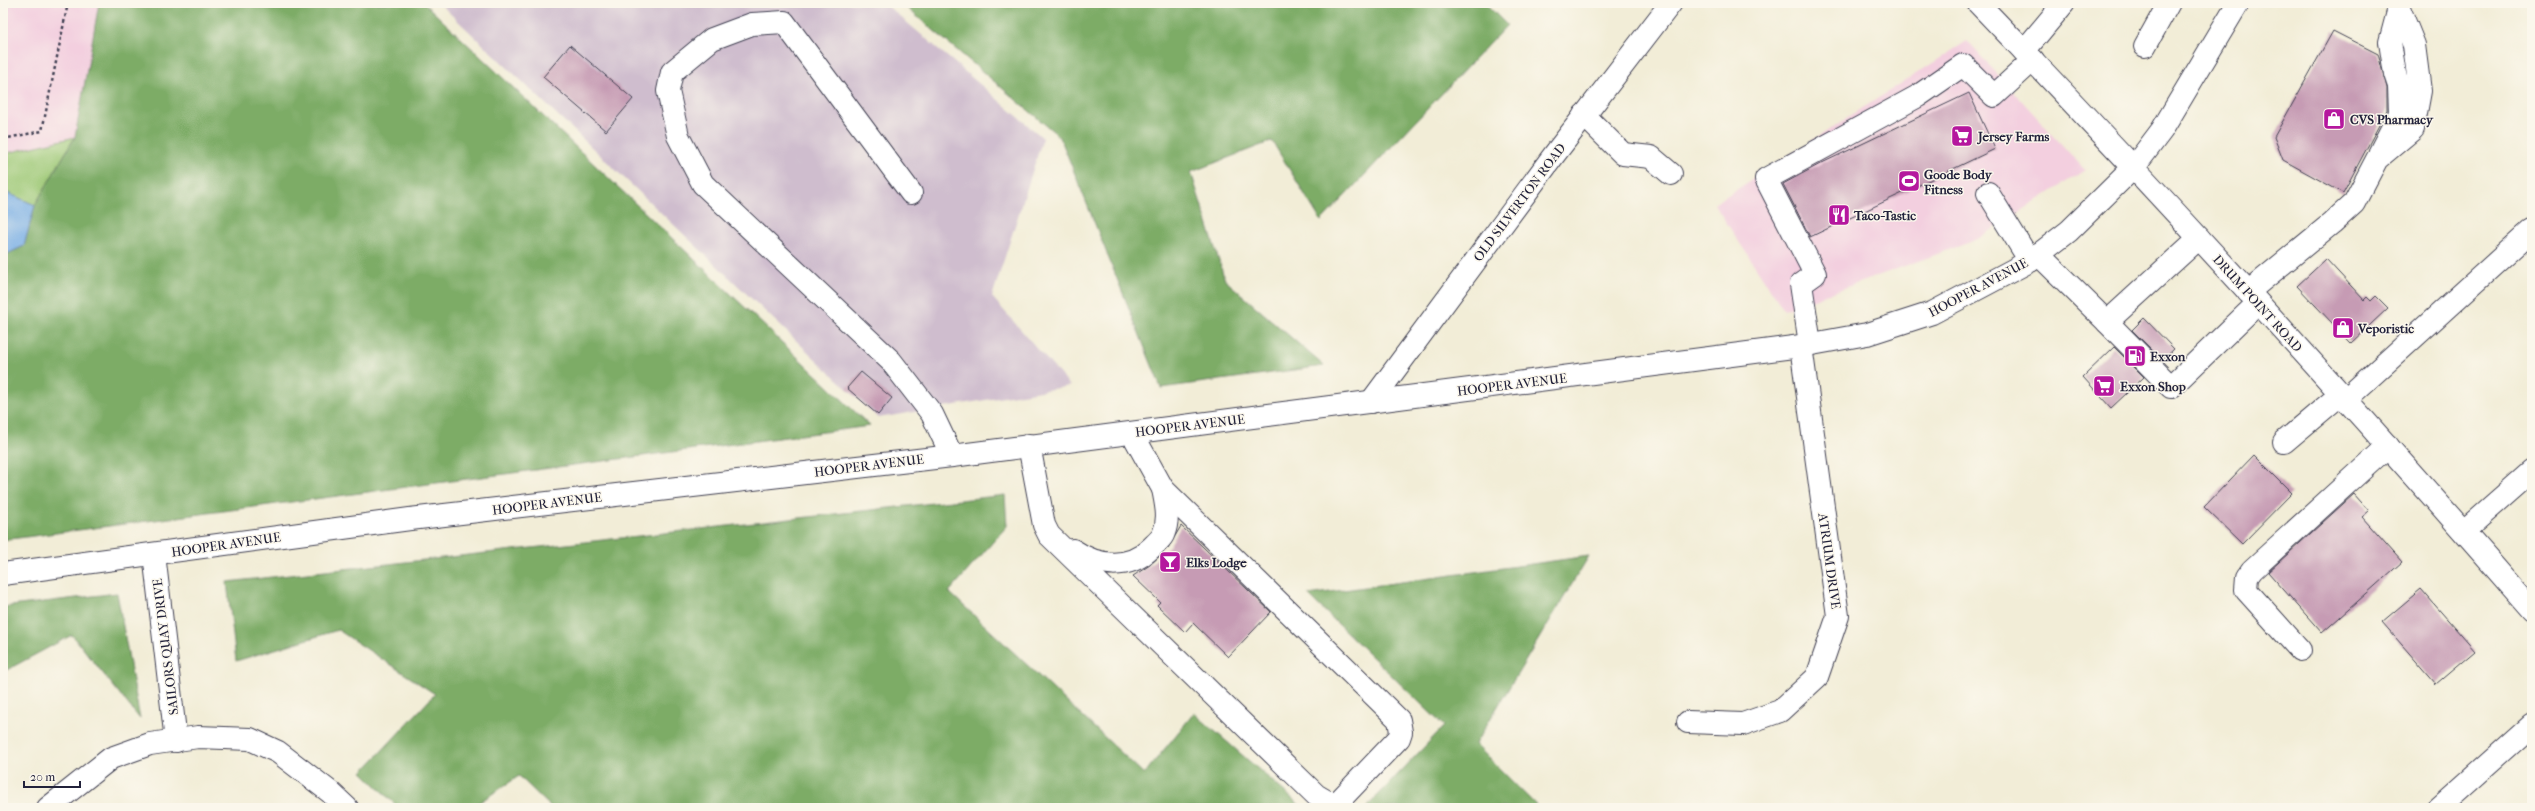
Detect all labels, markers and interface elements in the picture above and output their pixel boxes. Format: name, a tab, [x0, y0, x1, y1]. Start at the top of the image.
shop icon: CVS Pharmacy	[2321, 106, 2347, 132]
place label: CVS Pharmacy	[2350, 112, 2434, 128]
supermarket icon: Jersey Farms	[1949, 123, 1975, 149]
place label: Jersey Farms	[1976, 129, 2050, 145]
street label: OLD SILVERTON ROAD	[1470, 140, 1569, 264]
place label: Goode Body Fitness	[1923, 167, 1993, 197]
sports icon: Goode Body Fitness	[1896, 168, 1922, 194]
restaurant icon: Taco-Tastic	[1826, 202, 1852, 228]
place label: Taco-Tastic	[1853, 208, 1916, 223]
street label: DRUM POINT ROAD	[2210, 252, 2305, 355]
street label: HOOPER AVENUE	[1926, 255, 2031, 320]
shop icon: Veporistic	[2330, 315, 2356, 341]
place label: Veporistic	[2357, 321, 2414, 337]
fuel station icon: Exxon	[2122, 343, 2148, 369]
place label: Exxon	[2150, 349, 2186, 364]
street label: HOOPER AVENUE	[1456, 370, 1568, 399]
supermarket icon: Exxon Shop	[2091, 373, 2117, 399]
place label: Exxon Shop	[2120, 379, 2186, 395]
street label: HOOPER AVENUE	[1134, 411, 1246, 440]
street label: HOOPER AVENUE	[813, 451, 925, 480]
street label: HOOPER AVENUE	[491, 489, 603, 518]
street label: ATRIUM DRIVE	[1815, 511, 1844, 610]
street label: HOOPER AVENUE	[170, 529, 282, 560]
bar icon: Elks Lodge	[1157, 549, 1183, 575]
place label: Elks Lodge	[1186, 555, 1247, 571]
street label: SAILORS QUAY DRIVE	[150, 578, 181, 716]
scale bar	[24, 763, 80, 789]
text: 20 m	[30, 770, 55, 784]

